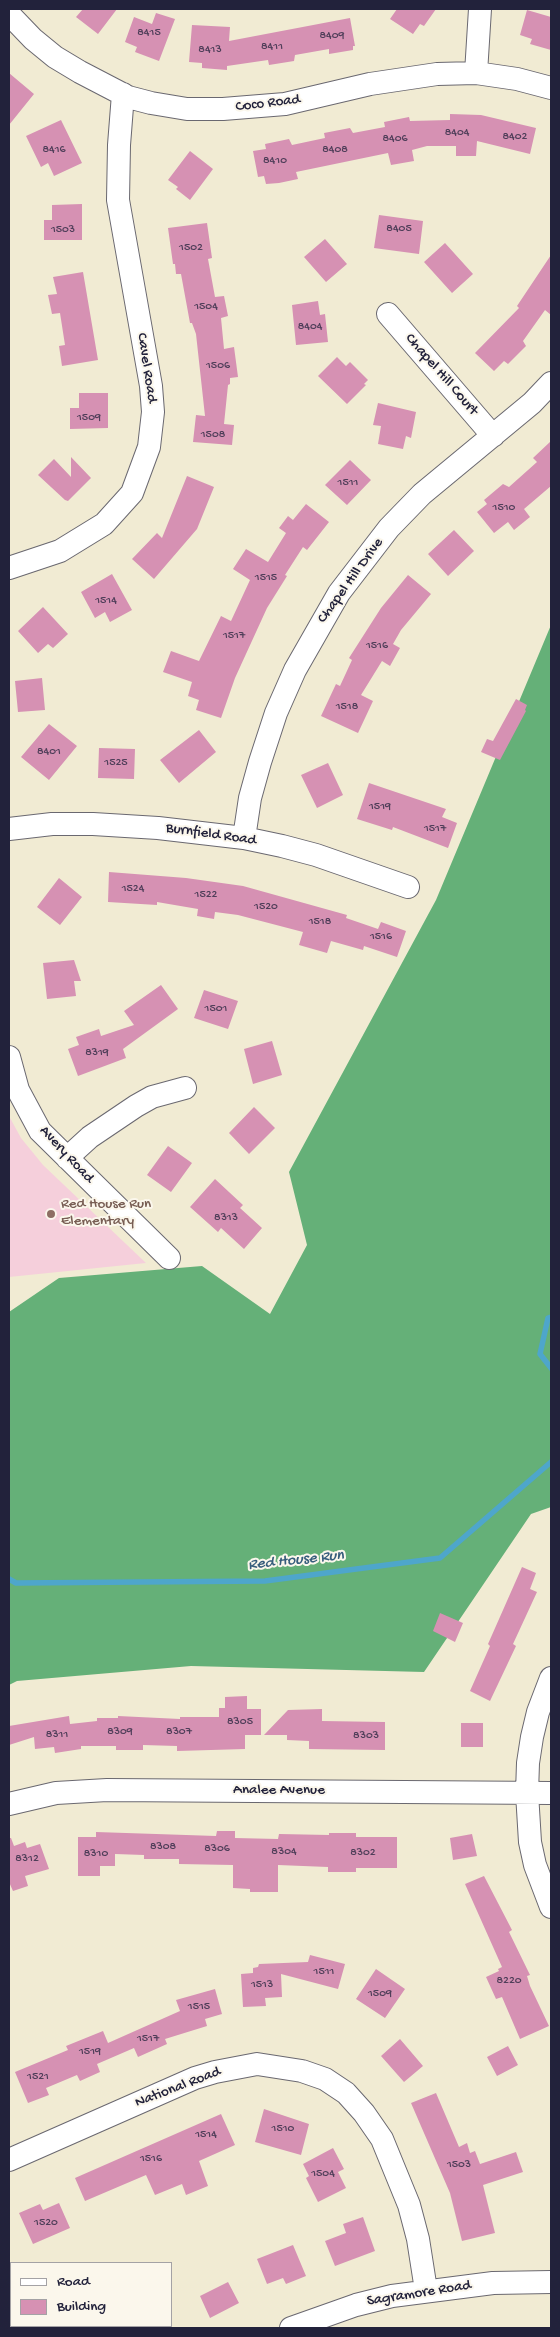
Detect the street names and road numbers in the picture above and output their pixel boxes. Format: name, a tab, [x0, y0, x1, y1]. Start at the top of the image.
street label: Coco Road	[235, 91, 301, 117]
street label: Chapel Hill Court	[400, 330, 482, 420]
street label: Cavel Road	[132, 332, 160, 404]
street label: Chapel Hill Drive	[314, 535, 388, 627]
street label: Burnfield Road	[165, 820, 257, 850]
street label: Avery Road	[35, 1122, 97, 1188]
street label: Analee Avenue	[233, 1782, 325, 1800]
street label: National Road	[133, 2063, 223, 2113]
street label: Sagramore Road	[366, 2277, 472, 2311]

